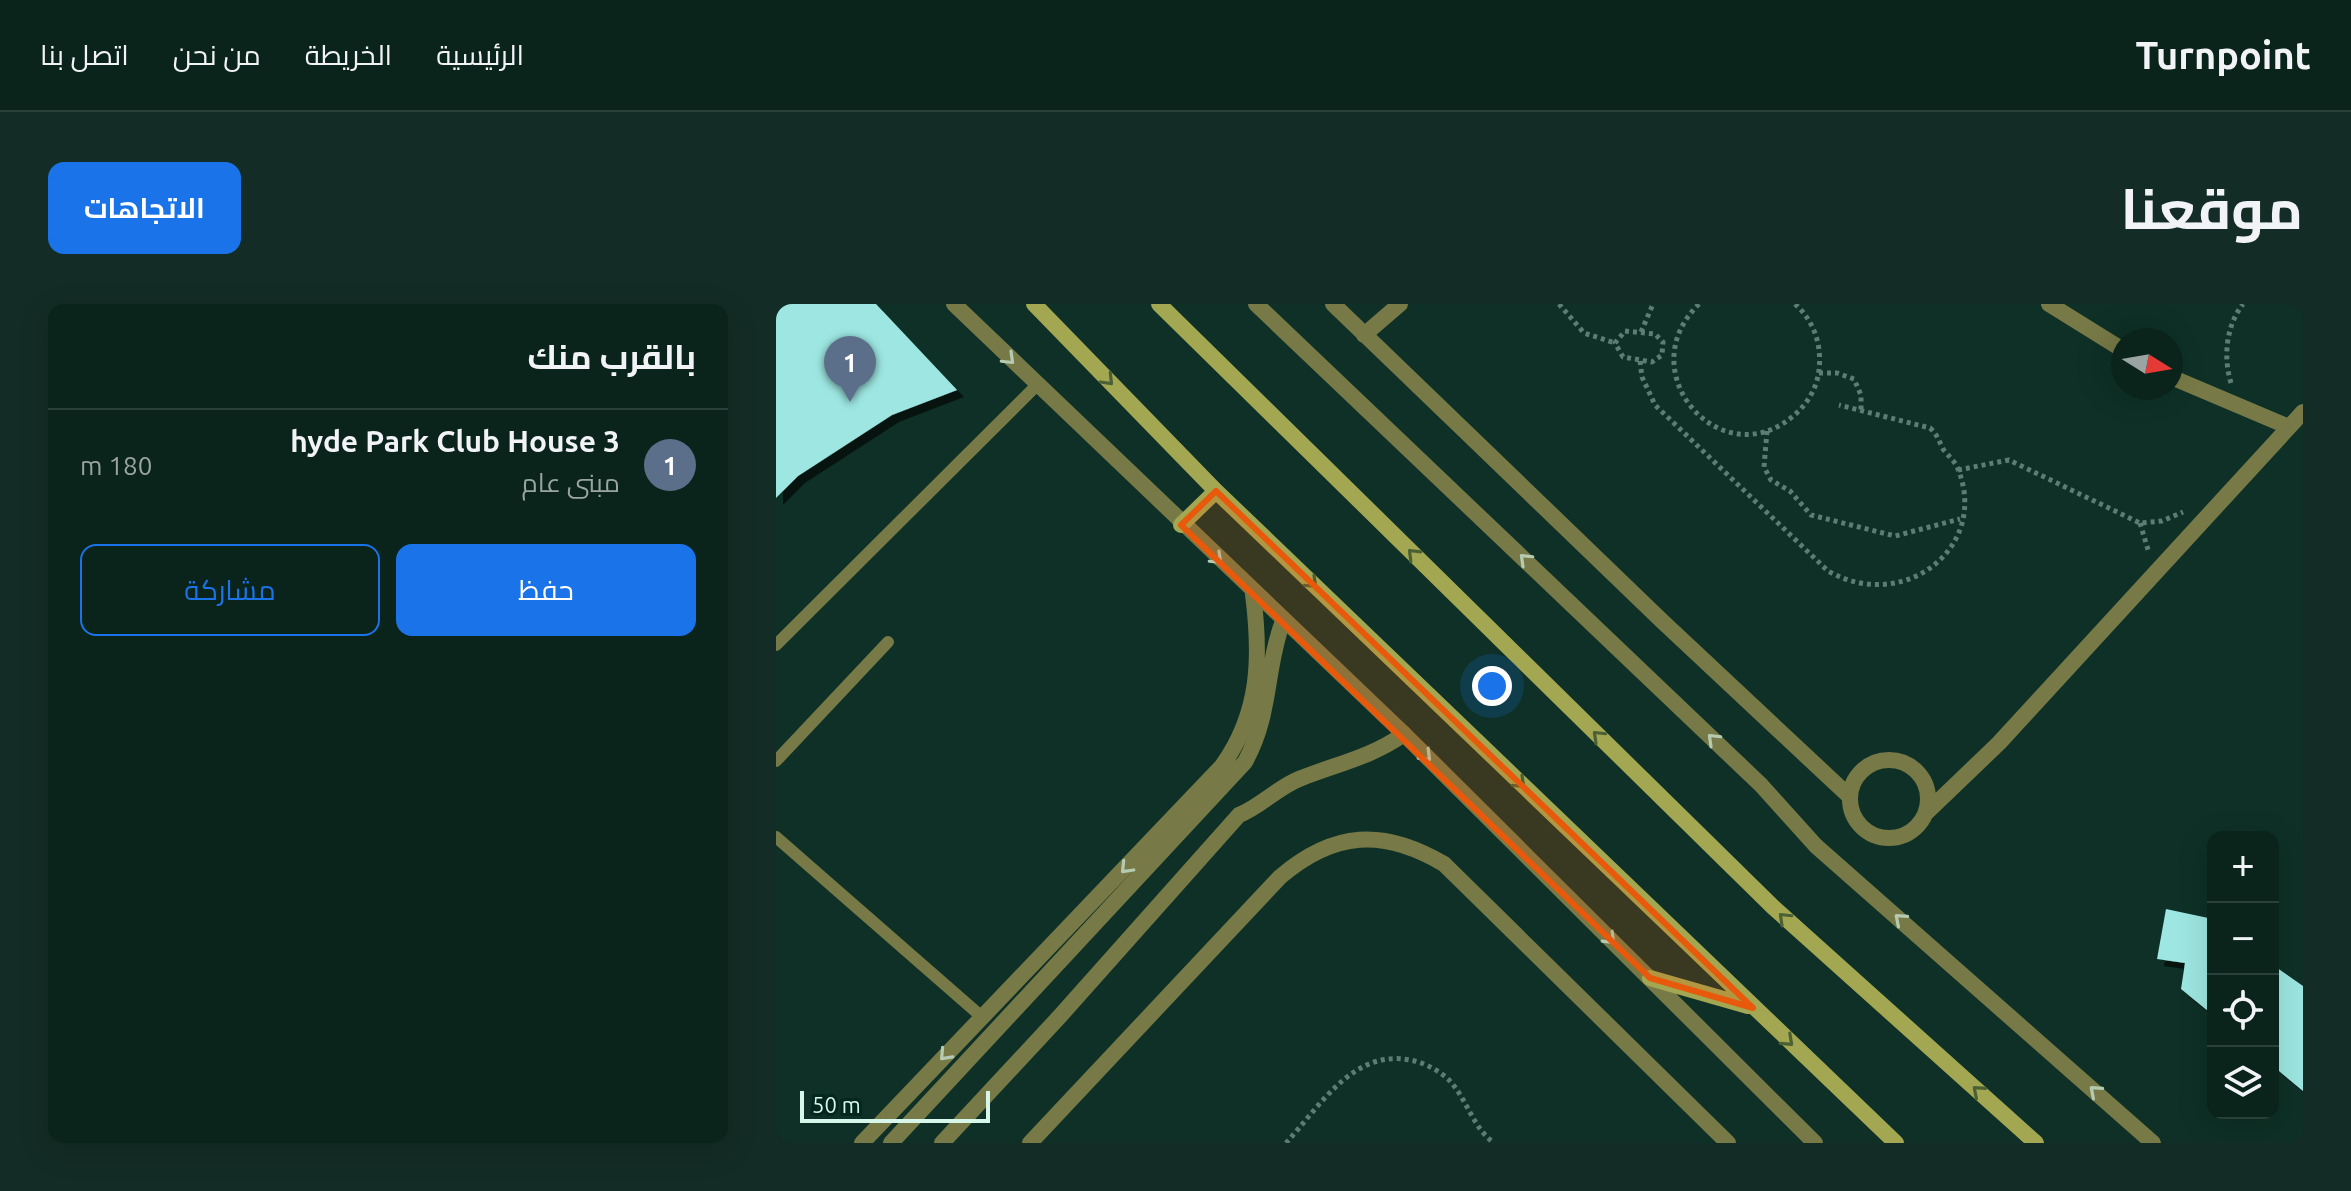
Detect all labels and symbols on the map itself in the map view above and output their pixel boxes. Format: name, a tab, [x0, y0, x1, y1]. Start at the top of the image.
north arrow	[2111, 328, 2183, 400]
pin: 1	[824, 336, 876, 402]
one-way arrow	[1000, 349, 1014, 364]
one-way arrow	[1099, 371, 1114, 385]
one-way arrow	[1208, 549, 1222, 564]
one-way arrow	[1408, 549, 1422, 563]
one-way arrow	[1520, 554, 1535, 568]
one-way arrow	[1303, 574, 1317, 589]
your location	[1472, 666, 1512, 706]
one-way arrow	[1593, 731, 1607, 745]
one-way arrow	[1708, 733, 1722, 748]
one-way arrow	[1417, 747, 1431, 762]
one-way arrow	[1511, 774, 1525, 788]
one-way arrow	[1121, 859, 1135, 873]
one-way arrow	[1779, 912, 1793, 927]
one-way arrow	[1894, 915, 1909, 929]
one-way arrow	[1601, 930, 1616, 945]
one-way arrow	[1779, 1031, 1793, 1046]
one-way arrow	[940, 1046, 955, 1060]
scale bar	[800, 1087, 990, 1123]
one-way arrow	[1972, 1087, 1987, 1101]
one-way arrow	[2089, 1087, 2104, 1101]

